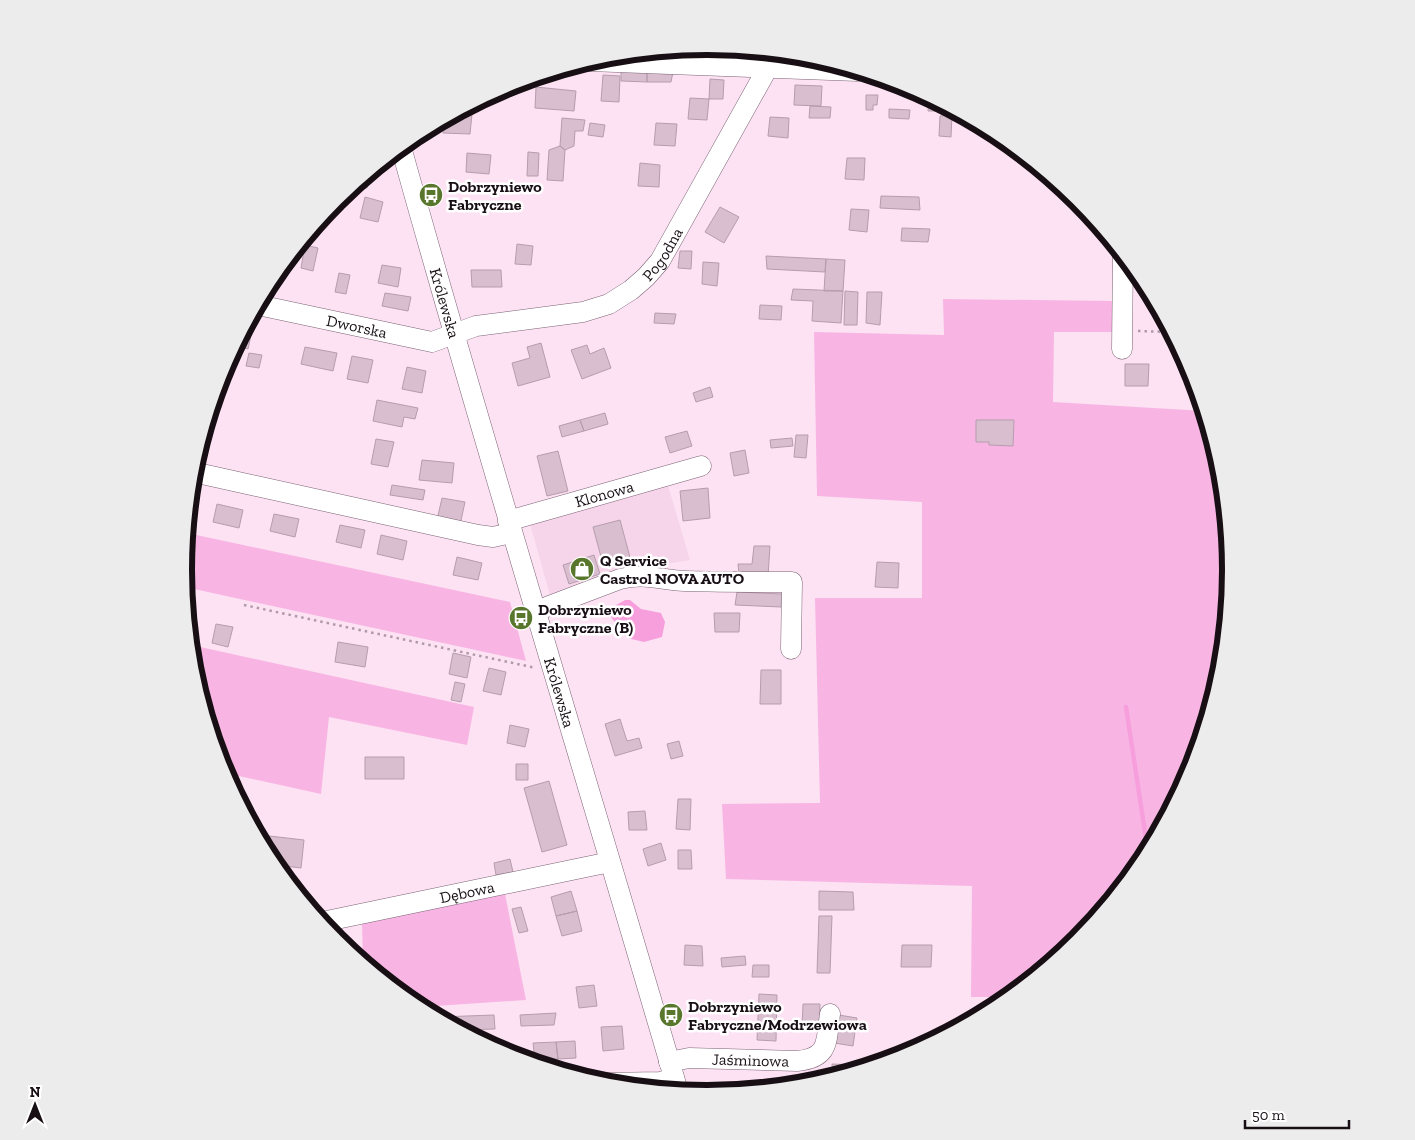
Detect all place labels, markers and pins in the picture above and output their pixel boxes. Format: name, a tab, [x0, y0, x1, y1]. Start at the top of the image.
place label: Dobrzyniewo Fabryczne	[448, 177, 542, 214]
bus stop icon: Dobrzyniewo Fabryczne	[418, 182, 444, 208]
place label: Q Service Castrol NOVA AUTO	[600, 551, 745, 588]
shop icon: Q Service Castrol NOVA AUTO	[569, 556, 595, 582]
place label: Dobrzyniewo Fabryczne (B)	[538, 600, 634, 637]
bus stop icon: Dobrzyniewo Fabryczne (B)	[508, 605, 534, 631]
place label: Dobrzyniewo Fabryczne/Modrzewiowa	[688, 997, 867, 1034]
bus stop icon: Dobrzyniewo Fabryczne/Modrzewiowa	[658, 1002, 684, 1028]

